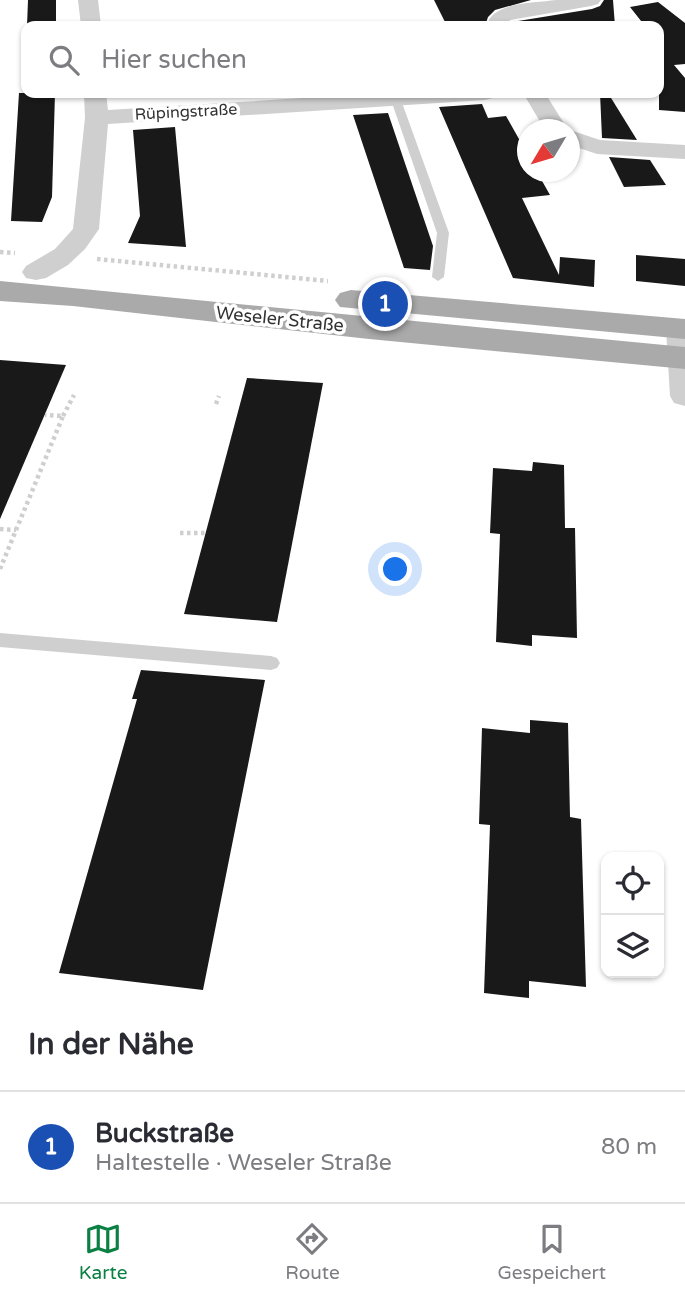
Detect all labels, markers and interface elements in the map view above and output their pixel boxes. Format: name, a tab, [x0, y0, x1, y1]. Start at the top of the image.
search box	[21, 21, 664, 98]
icon: search	[45, 41, 83, 79]
text: Hier suchen	[101, 44, 247, 75]
street label: Rüpingstraße	[134, 99, 238, 125]
north arrow	[517, 119, 580, 182]
pin: 1	[362, 278, 408, 330]
street label: Weseler Straße	[215, 301, 345, 337]
your location	[378, 552, 412, 586]
map controls	[601, 852, 664, 978]
button: locate	[601, 852, 664, 915]
button: layers	[601, 915, 664, 978]
text: In der Nähe	[28, 1026, 194, 1063]
text: Buckstraße	[95, 1118, 234, 1149]
text: 1	[44, 1133, 58, 1161]
text: 80 m	[601, 1133, 657, 1161]
text: Haltestelle · Weseler Straße	[95, 1149, 392, 1177]
tab: Karte	[79, 1220, 127, 1284]
tab: Route	[285, 1220, 340, 1284]
tab: Gespeichert	[497, 1220, 606, 1284]

